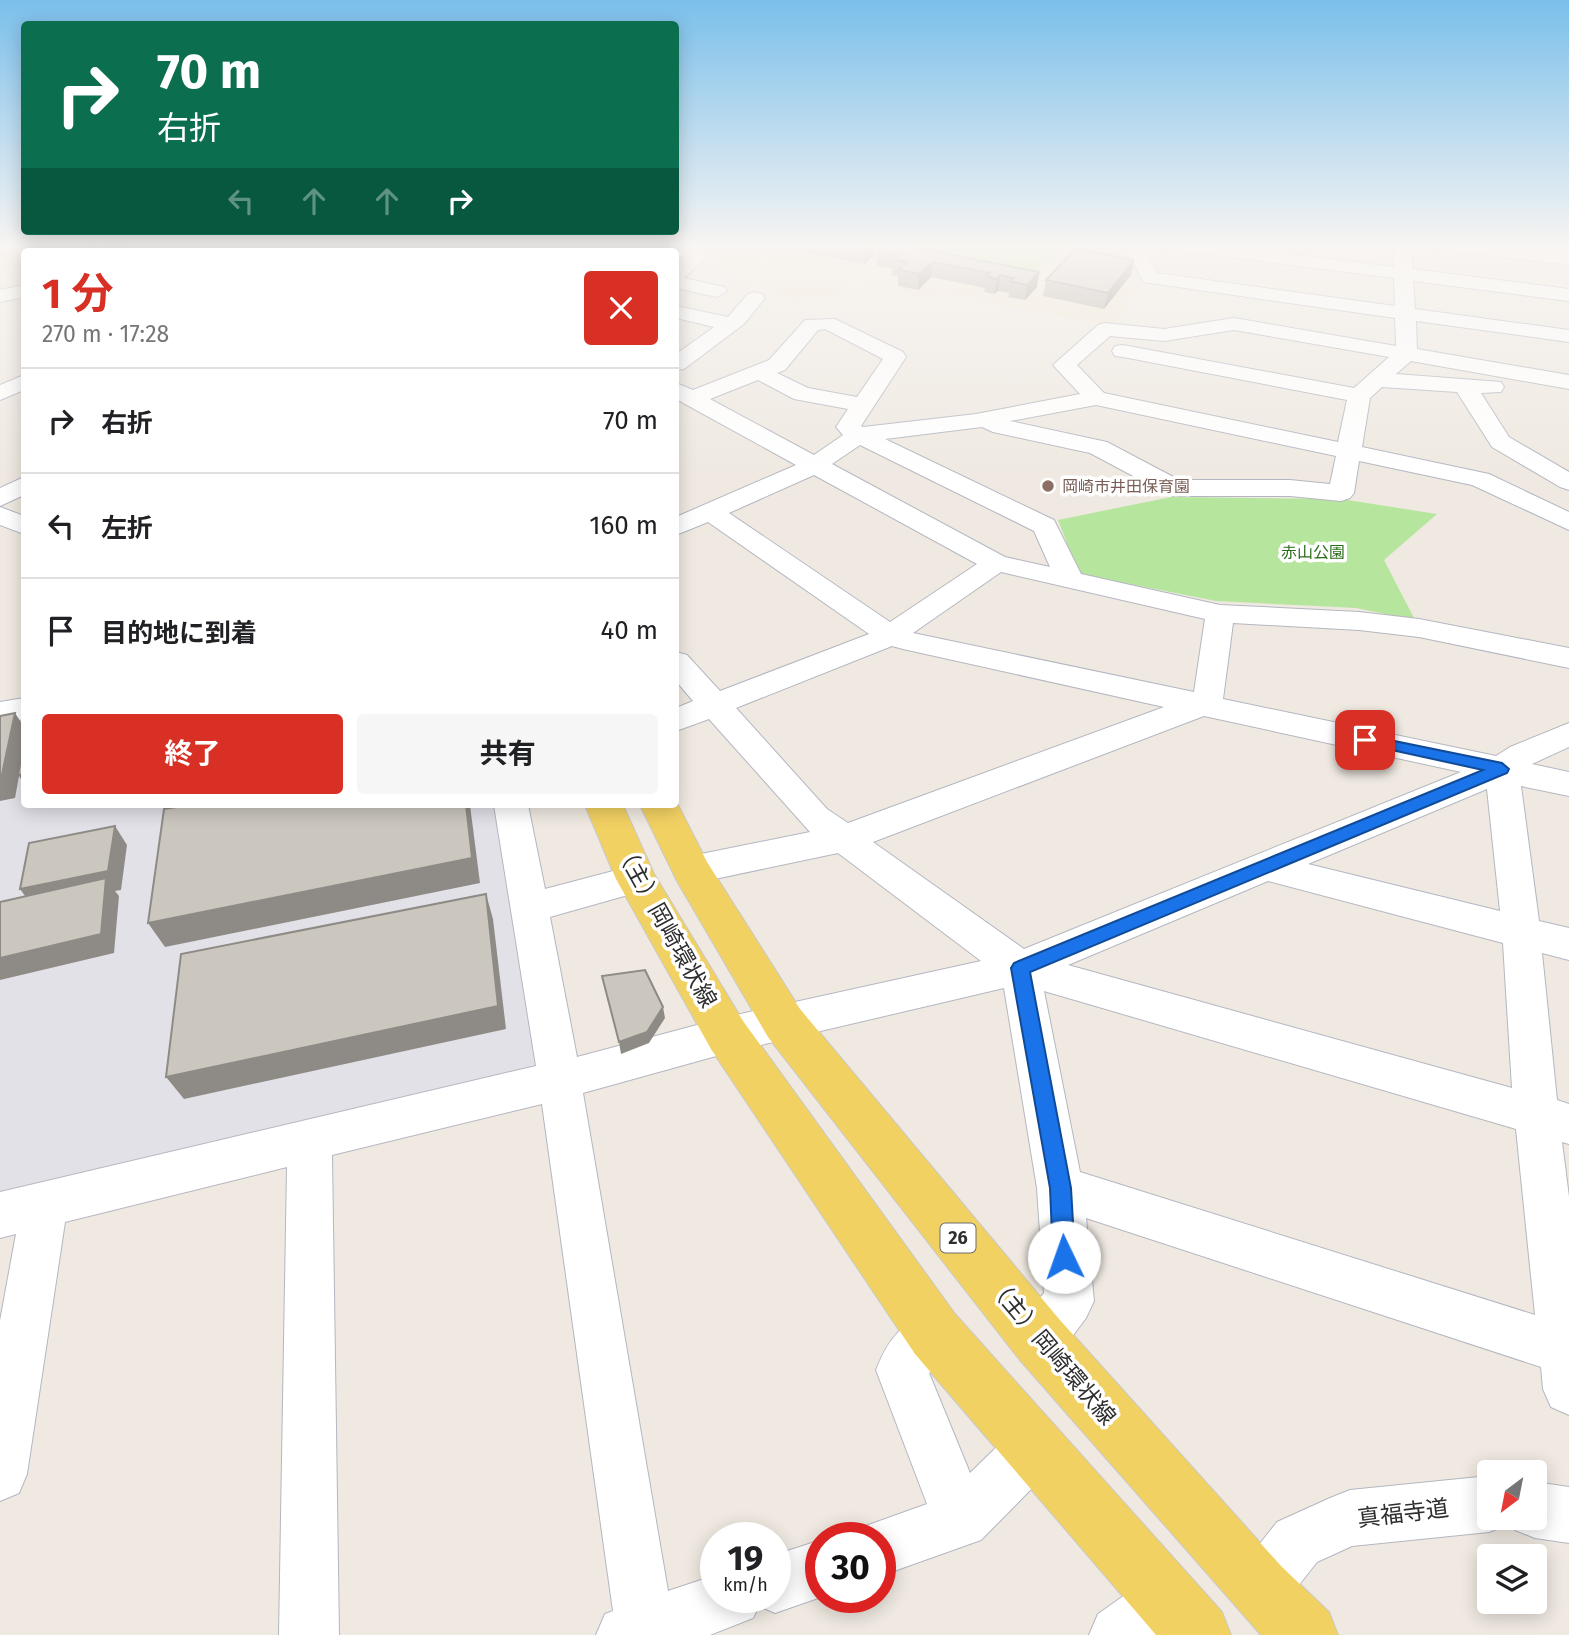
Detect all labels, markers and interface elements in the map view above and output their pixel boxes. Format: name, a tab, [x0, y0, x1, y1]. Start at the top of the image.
text: 70 m	[157, 42, 261, 101]
icon: right	[42, 49, 133, 140]
text: 右折	[157, 109, 221, 147]
icon: left	[222, 182, 260, 220]
icon: ahead	[295, 182, 333, 220]
icon: ahead	[368, 182, 406, 220]
icon: right	[441, 182, 479, 220]
text: 1 分	[42, 269, 113, 319]
button: close	[584, 271, 658, 345]
text: 270 m · 17:28	[42, 320, 169, 348]
icon: right	[42, 402, 80, 440]
text: 70 m	[603, 405, 658, 436]
text: 右折	[101, 408, 153, 439]
place label: 岡崎市井田保育園	[1062, 477, 1190, 496]
marker: 岡崎市井田保育園	[1040, 478, 1056, 494]
icon: left	[42, 507, 80, 545]
text: 160 m	[589, 510, 658, 541]
text: 左折	[101, 513, 153, 544]
park label: 赤山公園	[1281, 543, 1345, 562]
icon: arrive	[42, 612, 80, 650]
text: 40 m	[600, 615, 658, 646]
text: 目的地に到着	[101, 618, 257, 649]
pin	[1335, 710, 1395, 770]
button: 終了	[42, 714, 343, 794]
button: 共有	[357, 714, 658, 794]
icon: arrive	[1346, 721, 1384, 759]
street label: （主）岡崎環状線	[609, 838, 723, 1012]
position arrow	[1027, 1220, 1101, 1294]
road number: 26	[940, 1224, 976, 1252]
street label: （主）岡崎環状線	[982, 1272, 1122, 1430]
north arrow	[1477, 1460, 1547, 1530]
map controls	[1477, 1460, 1547, 1614]
street label: 真福寺道	[1356, 1493, 1450, 1533]
speed limit sign: 30	[805, 1522, 896, 1613]
text: 19	[728, 1537, 763, 1579]
button: layers	[1477, 1544, 1547, 1614]
text: km/h	[723, 1574, 768, 1596]

